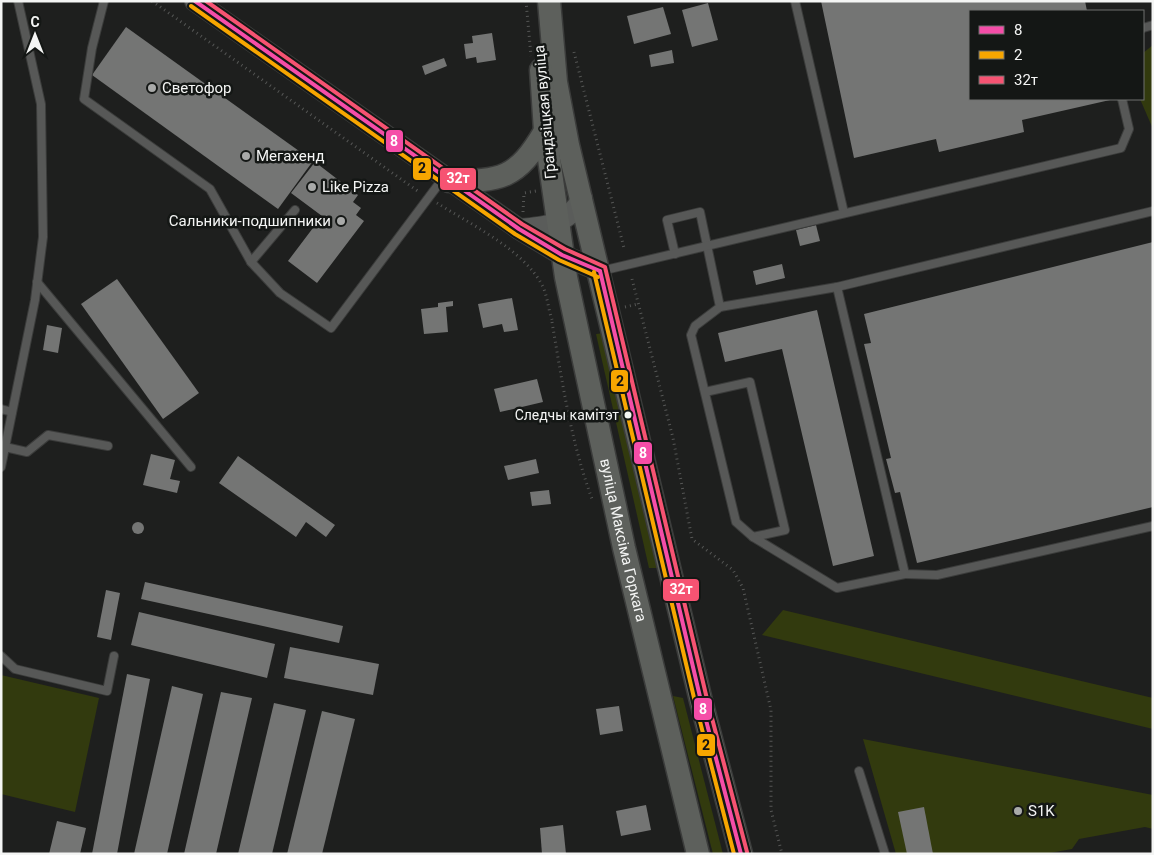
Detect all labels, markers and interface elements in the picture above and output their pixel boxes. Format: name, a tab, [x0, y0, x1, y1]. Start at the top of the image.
north arrow	[10, 10, 60, 60]
legend	[969, 10, 1144, 100]
text: С	[30, 14, 40, 30]
text: 8	[1014, 21, 1022, 39]
street label: Грандзіцкая вуліца	[530, 44, 560, 180]
text: 2	[1014, 46, 1022, 64]
text: 32т	[1014, 71, 1038, 89]
place label: Светофор	[162, 79, 232, 97]
marker: Светофор	[146, 82, 158, 94]
line badge: 8	[385, 129, 404, 153]
text: 8	[390, 133, 398, 149]
place label: Мегахенд	[256, 147, 324, 165]
marker: Мегахенд	[240, 150, 252, 162]
line badge: 2	[412, 157, 432, 181]
text: 2	[418, 160, 426, 176]
line badge: 32т	[439, 167, 477, 191]
text: 32т	[446, 170, 470, 186]
place label: Like Pizza	[322, 178, 389, 196]
marker: Like Pizza	[306, 181, 318, 193]
place label: Сальники-подшипники	[169, 212, 331, 230]
marker: Сальники-подшипники	[335, 215, 347, 227]
line badge: 2	[610, 369, 629, 393]
text: 2	[616, 373, 624, 389]
place label: Следчы камітэт	[515, 407, 619, 423]
marker: Следчы камітэт	[623, 410, 633, 420]
line badge: 8	[633, 441, 653, 465]
text: 8	[639, 445, 647, 461]
street label: вуліца Максіма Горкага	[596, 457, 651, 624]
line badge: 32т	[662, 578, 700, 602]
text: 32т	[669, 581, 693, 597]
line badge: 8	[693, 697, 713, 721]
text: 8	[699, 701, 707, 717]
line badge: 2	[696, 733, 716, 757]
text: 2	[702, 737, 710, 753]
place label: S1K	[1028, 802, 1055, 820]
marker: S1K	[1012, 805, 1024, 817]

